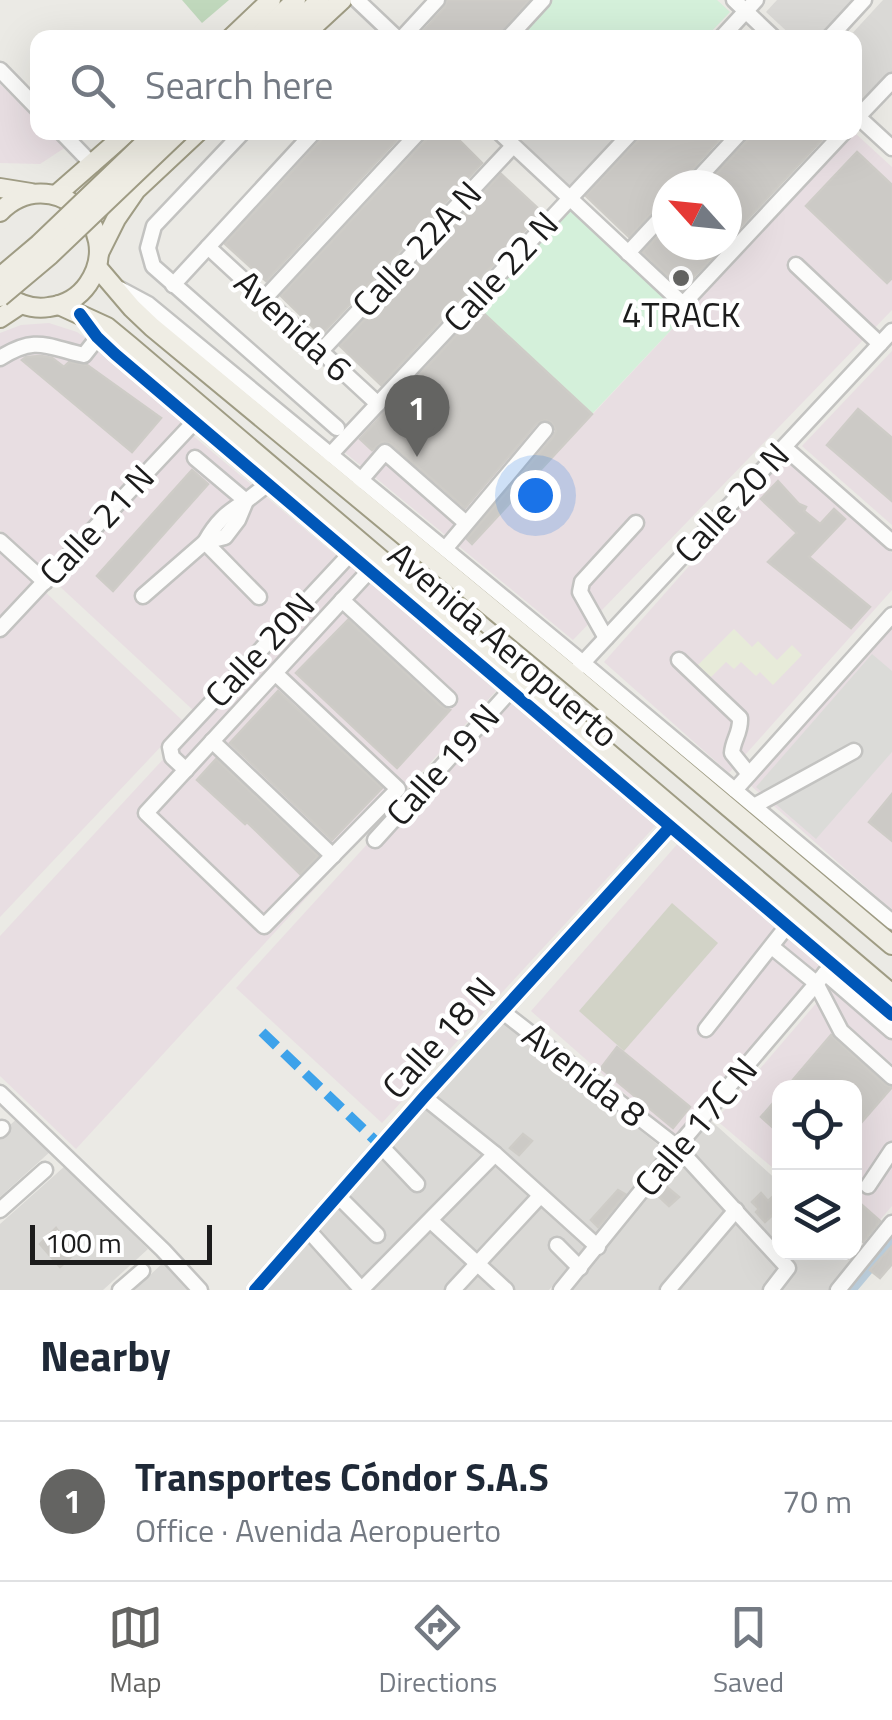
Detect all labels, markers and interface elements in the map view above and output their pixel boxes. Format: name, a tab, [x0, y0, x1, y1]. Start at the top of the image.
search box	[30, 30, 862, 140]
text: Search here	[145, 56, 333, 114]
icon: search	[65, 58, 120, 113]
street label: Calle 22A N	[339, 168, 494, 329]
north arrow	[652, 170, 742, 260]
street label: Calle 22 N	[430, 199, 571, 344]
street label: Avenida 6	[223, 256, 365, 394]
marker: 4TRACK	[670, 267, 692, 289]
place label: 4TRACK	[622, 287, 740, 341]
pin: 1	[384, 374, 450, 457]
street label: Calle 20 N	[661, 430, 802, 575]
street label: Calle 21 N	[26, 452, 167, 597]
your location	[510, 470, 561, 521]
street label: Avenida Aeropuerto	[376, 528, 631, 760]
street label: Calle 20N	[191, 579, 327, 719]
street label: Calle 19 N	[372, 691, 512, 838]
street label: Calle 18 N	[368, 964, 508, 1111]
street label: Avenida 8	[511, 1009, 658, 1140]
street label: Calle 17C N	[621, 1045, 770, 1208]
map controls	[772, 1080, 862, 1260]
button: locate	[772, 1080, 862, 1170]
button: layers	[772, 1170, 862, 1260]
scale bar	[30, 1220, 212, 1264]
text: 100 m	[45, 1221, 122, 1264]
text: Nearby	[40, 1323, 171, 1387]
text: Transportes Cóndor S.A.S	[135, 1448, 549, 1506]
text: 1	[64, 1477, 81, 1525]
text: 70 m	[782, 1477, 852, 1525]
text: Office · Avenida Aeropuerto	[135, 1506, 501, 1554]
tab: Map	[108, 1600, 163, 1703]
tab: Directions	[379, 1600, 497, 1703]
tab: Saved	[713, 1600, 784, 1703]

